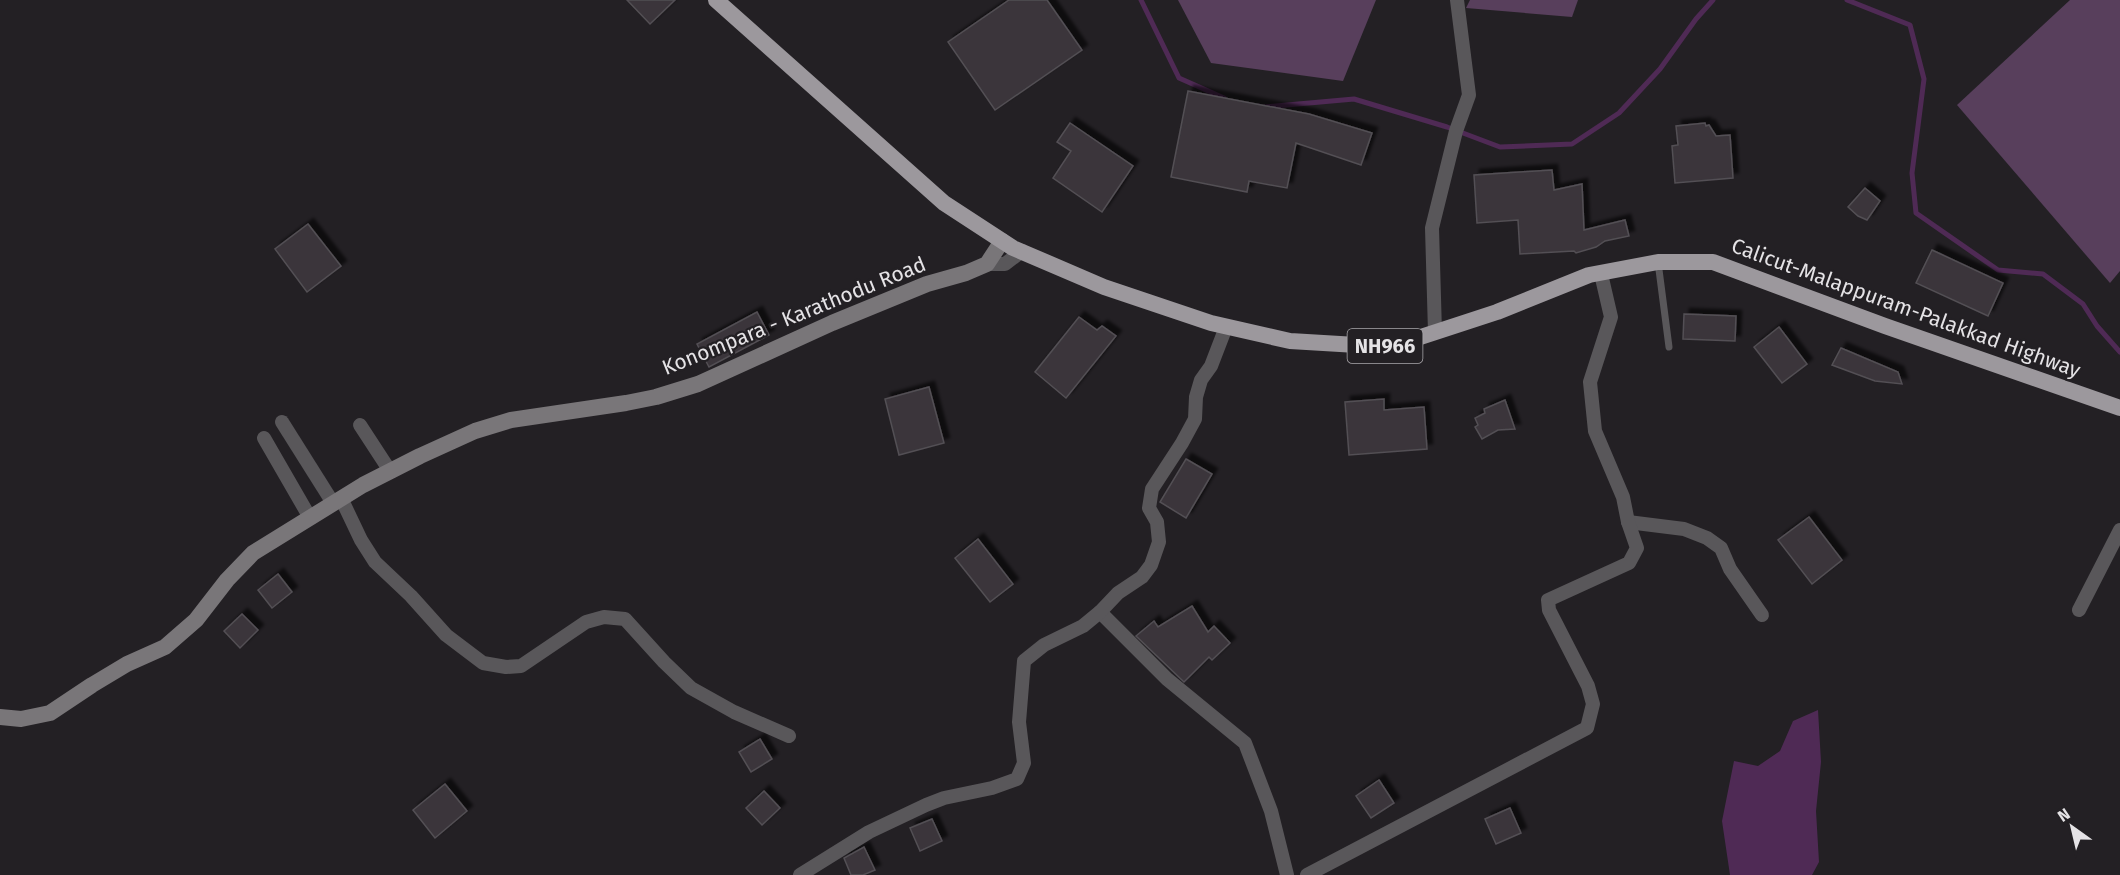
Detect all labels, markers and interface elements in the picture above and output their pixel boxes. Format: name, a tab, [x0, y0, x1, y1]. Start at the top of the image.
street label: Calicut-Malappuram-Palakkad Highway	[1728, 233, 2085, 384]
street label: Konompara - Karathodu Road	[658, 251, 930, 381]
road number: NH966	[1348, 329, 1422, 363]
north arrow	[2042, 797, 2102, 857]
text: N	[2054, 804, 2074, 826]

